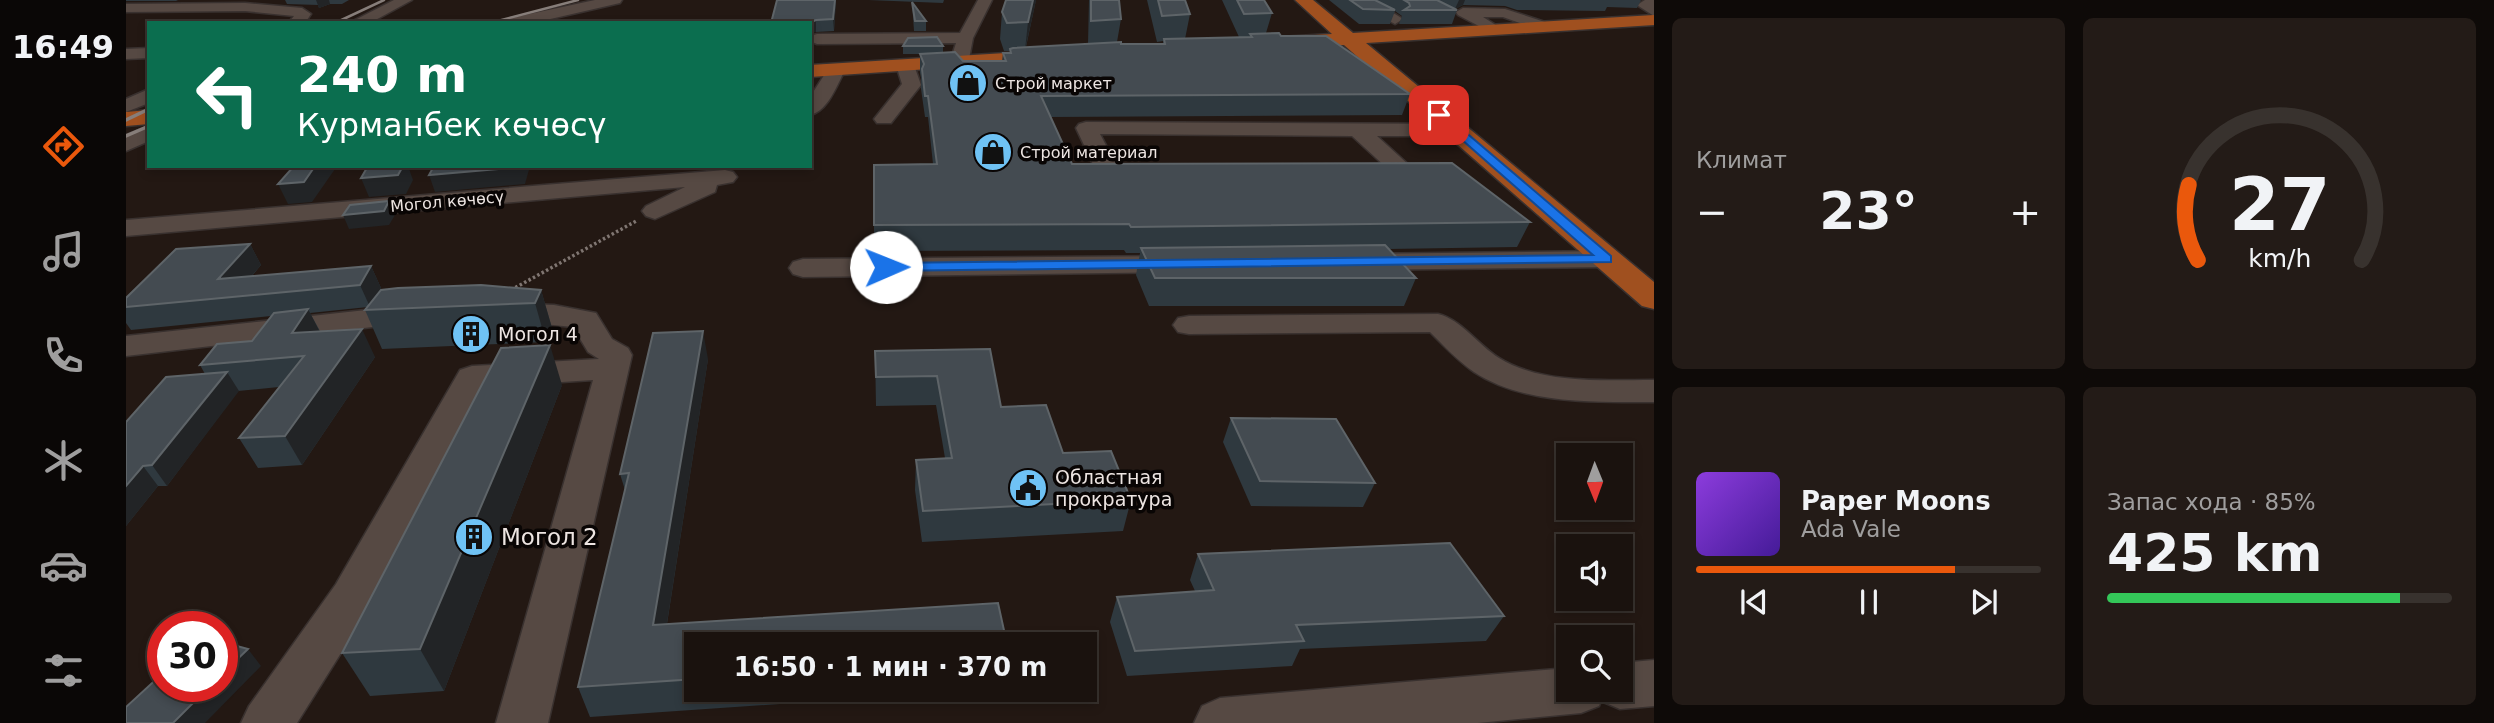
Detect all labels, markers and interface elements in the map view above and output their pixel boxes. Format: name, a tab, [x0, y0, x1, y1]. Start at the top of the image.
text: 16:49	[12, 28, 114, 66]
text: 240 m	[297, 47, 467, 104]
icon: left	[182, 49, 273, 140]
shop icon: Строй маркет	[947, 62, 989, 104]
place label: Строй маркет	[995, 74, 1112, 93]
pin	[1409, 85, 1469, 145]
icon: arrive	[1420, 96, 1458, 134]
text: Курманбек көчөсү	[297, 106, 606, 144]
icon: directions	[39, 122, 88, 171]
shop icon: Строй материал	[972, 131, 1014, 173]
place label: Строй материал	[1020, 143, 1158, 162]
text: Климат	[1696, 147, 1787, 173]
text: 27	[2229, 162, 2330, 247]
text: 23°	[1819, 181, 1918, 241]
street label: Могол көчөсү	[389, 187, 505, 216]
text: −	[1696, 190, 1728, 234]
text: +	[2009, 190, 2041, 234]
icon: music	[39, 227, 88, 276]
position arrow	[849, 230, 923, 304]
text: km/h	[2248, 243, 2311, 272]
building icon: Могол 4	[450, 313, 492, 355]
place label: Могол 4	[498, 323, 578, 345]
icon: phone	[39, 331, 88, 380]
icon: climate	[39, 436, 88, 485]
north arrow	[1556, 443, 1633, 520]
map controls	[1556, 443, 1633, 702]
place label: Областная прократура	[1055, 466, 1172, 510]
public building icon: Областная прократура	[1007, 467, 1049, 509]
text: Paper Moons	[1801, 486, 1991, 516]
text: Запас хода · 85%	[2107, 489, 2316, 515]
building icon: Могол 2	[453, 516, 495, 558]
text: Ada Vale	[1801, 516, 1901, 542]
text: 425 km	[2107, 523, 2322, 583]
place label: Могол 2	[501, 524, 598, 550]
button: sound	[1556, 534, 1633, 611]
icon: car	[39, 541, 88, 590]
icon: previous	[1735, 583, 1773, 621]
icon: pause	[1850, 583, 1888, 621]
icon: next	[1965, 583, 2003, 621]
speed limit sign: 30	[147, 611, 238, 702]
button: search	[1556, 625, 1633, 702]
icon: filters	[39, 646, 88, 695]
text: 16:50 · 1 мин · 370 m	[734, 652, 1047, 682]

